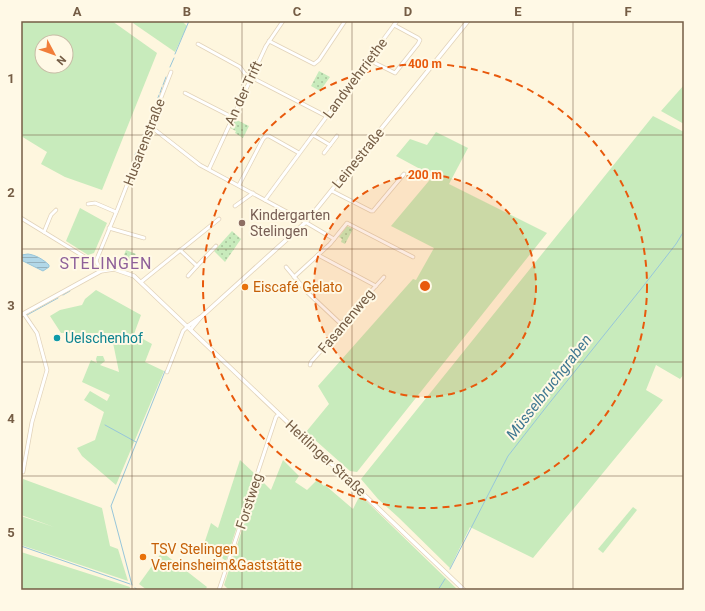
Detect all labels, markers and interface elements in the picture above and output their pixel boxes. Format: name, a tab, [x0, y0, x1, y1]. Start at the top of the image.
text: A	[73, 4, 82, 19]
text: B	[183, 4, 191, 19]
text: C	[293, 4, 302, 19]
text: D	[404, 4, 412, 19]
text: E	[514, 4, 522, 19]
text: F	[624, 4, 632, 19]
north arrow	[34, 34, 74, 74]
street label: Landwehrriethe	[320, 35, 390, 121]
text: N	[54, 53, 69, 68]
text: 400 m	[408, 57, 442, 71]
street label: An der Trift	[221, 58, 265, 128]
text: 1	[7, 71, 15, 86]
street label: Husarenstraße	[120, 96, 168, 188]
street label: Leinestraße	[329, 125, 387, 191]
text: 200 m	[408, 168, 442, 182]
text: 2	[7, 185, 15, 200]
place label: Kindergarten Stelingen	[250, 207, 330, 239]
marker: Kindergarten Stelingen	[237, 218, 247, 228]
district label: STELINGEN	[60, 254, 152, 273]
place label: Eiscafé Gelato	[253, 279, 343, 295]
centre of rings	[418, 279, 432, 293]
marker: Eiscafé Gelato	[240, 282, 250, 292]
street label: Fasanenweg	[315, 286, 377, 356]
text: 3	[7, 298, 15, 313]
place label: Uelschenhof	[65, 330, 143, 346]
water label: Müsselbruchgraben	[502, 331, 596, 443]
marker: Uelschenhof	[52, 333, 62, 343]
text: 4	[7, 411, 15, 426]
street label: Heitlinger Straße	[282, 417, 370, 499]
street label: Forstweg	[232, 471, 266, 531]
text: 5	[7, 525, 15, 540]
place label: TSV Stelingen Vereinsheim&Gaststätte	[151, 541, 302, 573]
marker: TSV Stelingen Vereinsheim&Gaststätte	[138, 552, 148, 562]

